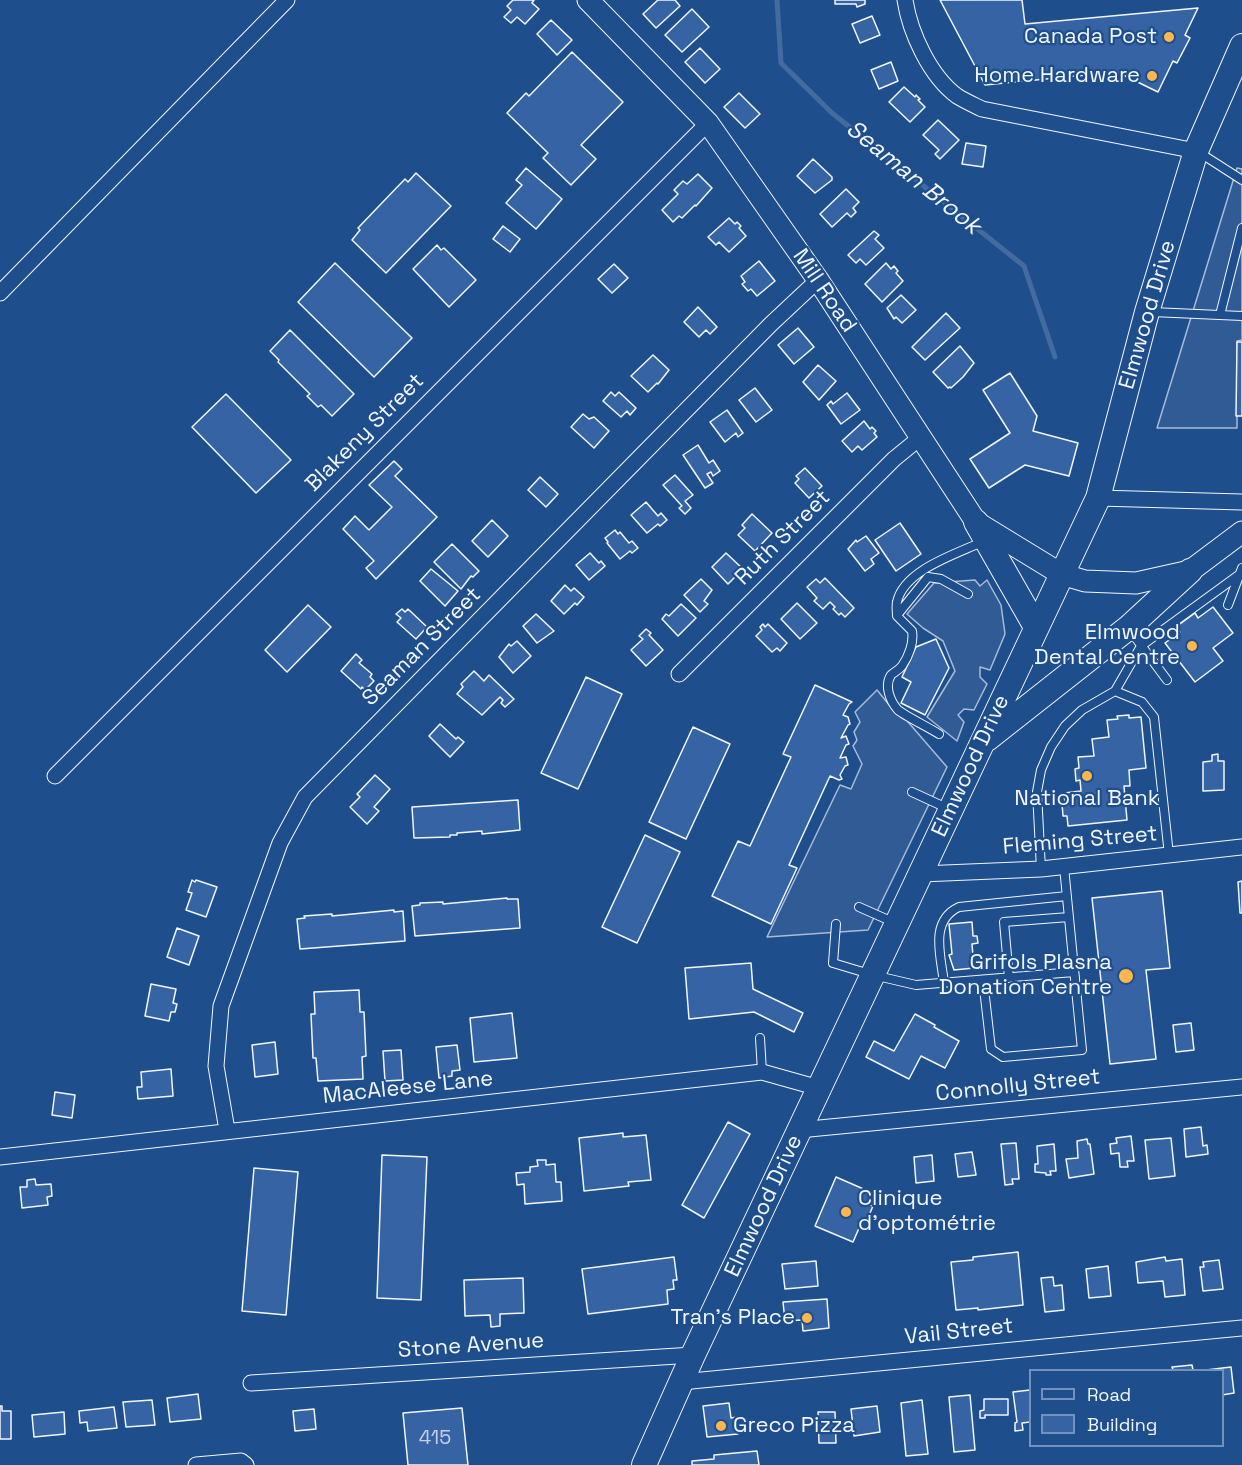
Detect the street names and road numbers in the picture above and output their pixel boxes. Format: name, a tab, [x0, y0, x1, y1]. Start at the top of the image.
street label: Elmwood Drive	[1114, 237, 1182, 393]
street label: Mill Road	[787, 244, 861, 338]
street label: Blakeny Street	[300, 368, 430, 498]
street label: Ruth Street	[730, 485, 836, 591]
street label: Seaman Street	[357, 582, 487, 712]
street label: Elmwood Drive	[927, 691, 1015, 841]
street label: Fleming Street	[1002, 821, 1158, 861]
street label: Connolly Street	[934, 1064, 1102, 1108]
street label: MacAleese Lane	[321, 1066, 495, 1110]
street label: Elmwood Drive	[720, 1131, 808, 1281]
street label: Vail Street	[903, 1313, 1015, 1351]
street label: Stone Avenue	[397, 1328, 545, 1364]

